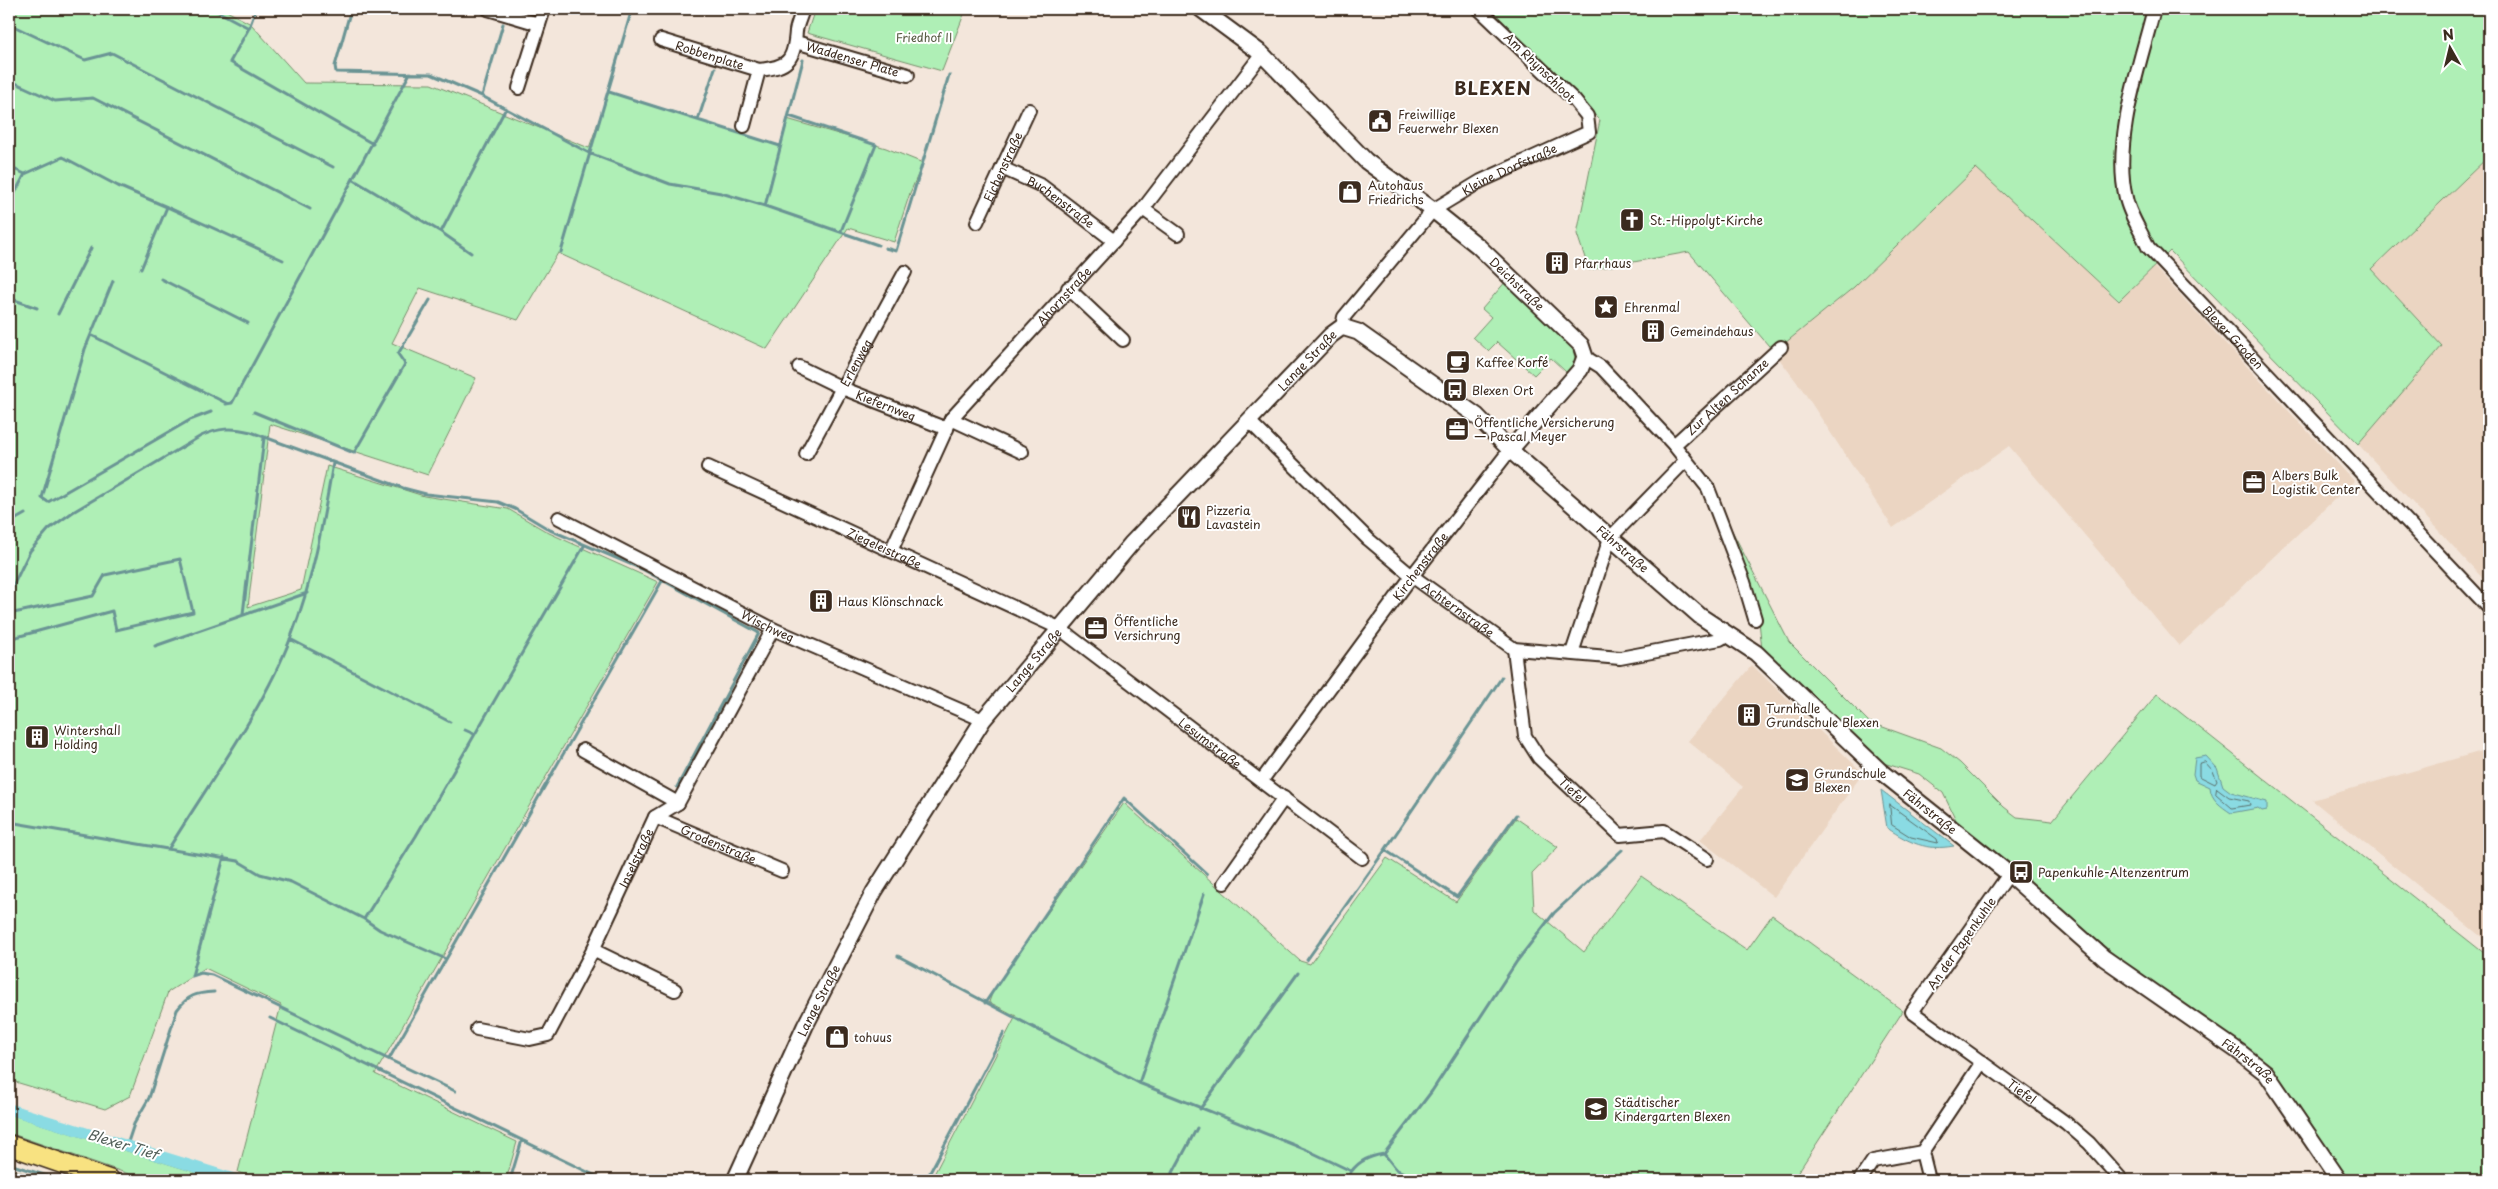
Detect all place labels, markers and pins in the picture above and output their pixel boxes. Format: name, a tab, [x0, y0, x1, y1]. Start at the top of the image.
place label: Freiwillige Feuerwehr Blexen	[1398, 105, 1499, 137]
public building icon: Freiwillige Feuerwehr Blexen	[1367, 108, 1393, 134]
place label: Autohaus Friedrichs	[1368, 176, 1424, 208]
shop icon: Autohaus Friedrichs	[1337, 179, 1363, 205]
church icon: St.-Hippolyt-Kirche	[1619, 207, 1645, 233]
place label: St.-Hippolyt-Kirche	[1650, 211, 1763, 229]
building icon: Pfarrhaus	[1544, 250, 1570, 276]
place label: Pfarrhaus	[1574, 254, 1632, 272]
place icon: Ehrenmal	[1593, 294, 1619, 320]
place label: Ehrenmal	[1624, 298, 1680, 316]
building icon: Gemeindehaus	[1640, 318, 1666, 344]
place label: Gemeindehaus	[1670, 322, 1754, 340]
cafe icon: Kaffee Korfé	[1445, 349, 1471, 375]
place label: Kaffee Korfé	[1476, 353, 1548, 371]
bus stop icon: Blexen Ort	[1442, 377, 1468, 403]
place label: Blexen Ort	[1472, 381, 1533, 399]
place label: Öffentliche Versicherung — Pascal Meyer	[1474, 413, 1615, 445]
office icon: Öffentliche Versicherung — Pascal Meyer	[1444, 416, 1470, 442]
place label: Albers Bulk Logistik Center	[2272, 466, 2360, 498]
office icon: Albers Bulk Logistik Center	[2241, 469, 2267, 495]
place label: Pizzeria Lavastein	[1206, 501, 1261, 533]
restaurant icon: Pizzeria Lavastein	[1176, 504, 1202, 530]
building icon: Haus Klönschnack	[808, 588, 834, 614]
place label: Haus Klönschnack	[838, 592, 943, 610]
place label: Öffentliche Versichrung	[1114, 612, 1181, 644]
office icon: Öffentliche Versichrung	[1083, 615, 1109, 641]
place label: Turnhalle Grundschule Blexen	[1766, 699, 1879, 731]
building icon: Turnhalle Grundschule Blexen	[1736, 702, 1762, 728]
place label: Wintershall Holding	[54, 721, 120, 753]
building icon: Wintershall Holding	[24, 724, 50, 750]
place label: Grundschule Blexen	[1814, 764, 1887, 796]
school or university icon: Grundschule Blexen	[1784, 767, 1810, 793]
bus stop icon: Papenkuhle-Altenzentrum	[2008, 859, 2034, 885]
place label: Papenkuhle-Altenzentrum	[2038, 863, 2189, 881]
shop icon: tohuus	[824, 1024, 850, 1050]
place label: tohuus	[854, 1028, 892, 1046]
place label: Städtischer Kindergarten Blexen	[1614, 1093, 1730, 1125]
school or university icon: Städtischer Kindergarten Blexen	[1583, 1096, 1609, 1122]

